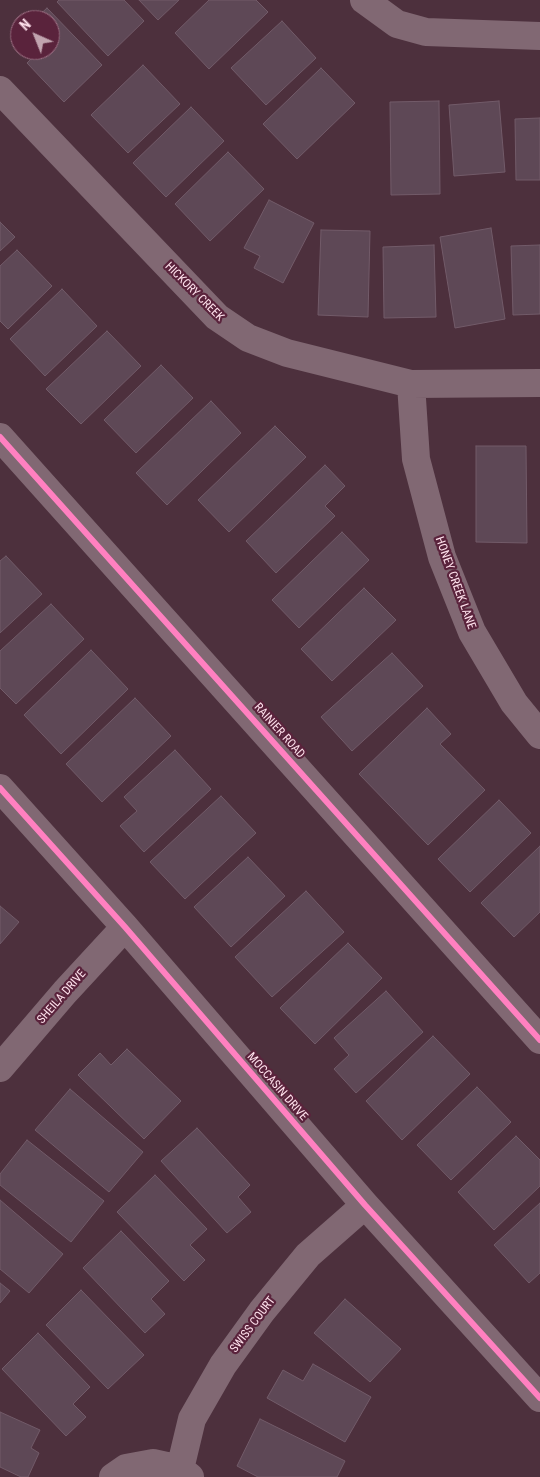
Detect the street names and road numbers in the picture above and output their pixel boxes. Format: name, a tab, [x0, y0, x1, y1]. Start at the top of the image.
street label: HICKORY CREEK	[161, 259, 227, 325]
street label: HONEY CREEK LANE	[432, 535, 478, 631]
street label: RAINIER ROAD	[251, 701, 307, 761]
street label: SHEILA DRIVE	[35, 967, 89, 1027]
street label: MOCCASIN DRIVE	[244, 1050, 310, 1124]
street label: SWISS COURT	[227, 1294, 279, 1356]

